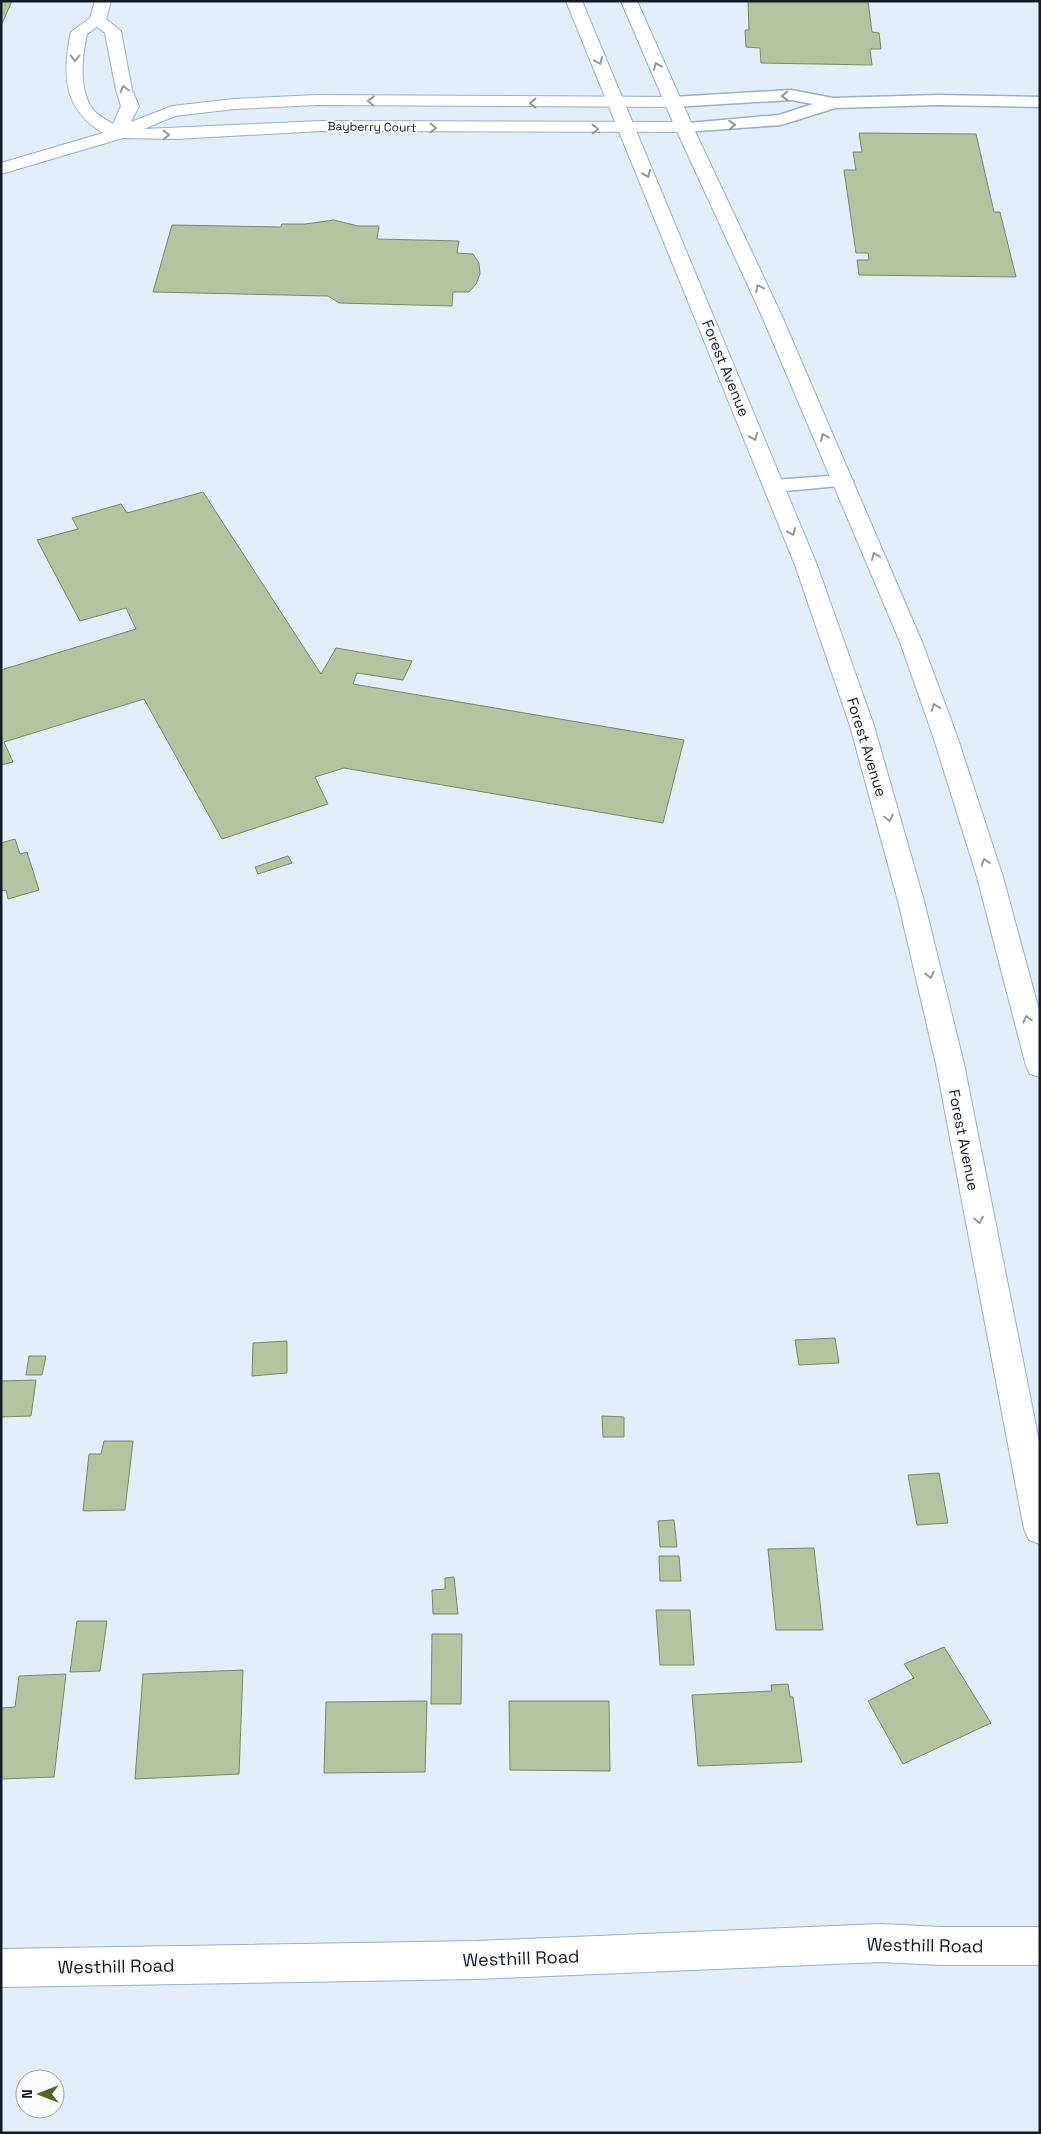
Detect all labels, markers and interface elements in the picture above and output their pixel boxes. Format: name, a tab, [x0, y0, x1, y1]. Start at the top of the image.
one-way arrow	[69, 54, 80, 62]
one-way arrow	[593, 56, 603, 65]
one-way arrow	[653, 62, 664, 71]
one-way arrow	[120, 85, 130, 93]
one-way arrow	[781, 91, 789, 101]
one-way arrow	[366, 96, 374, 106]
one-way arrow	[529, 98, 536, 108]
street label: Bayberry Court	[327, 118, 417, 136]
one-way arrow	[729, 120, 737, 131]
one-way arrow	[430, 123, 437, 133]
one-way arrow	[592, 124, 600, 135]
one-way arrow	[162, 130, 170, 140]
one-way arrow	[641, 169, 651, 177]
one-way arrow	[755, 284, 765, 293]
street label: Forest Avenue	[698, 317, 754, 419]
one-way arrow	[748, 433, 758, 441]
one-way arrow	[819, 433, 830, 442]
one-way arrow	[787, 527, 797, 535]
one-way arrow	[870, 553, 880, 561]
street label: Forest Avenue	[843, 695, 891, 799]
one-way arrow	[931, 704, 941, 712]
one-way arrow	[883, 814, 893, 822]
one-way arrow	[981, 858, 991, 867]
one-way arrow	[924, 971, 935, 980]
one-way arrow	[1023, 1015, 1033, 1023]
street label: Forest Avenue	[945, 1088, 983, 1192]
one-way arrow	[974, 1216, 984, 1225]
street label: Westhill Road	[866, 1932, 984, 1958]
street label: Westhill Road	[462, 1944, 580, 1972]
street label: Westhill Road	[57, 1953, 175, 1979]
north arrow	[15, 2069, 65, 2119]
text: N	[18, 2089, 36, 2099]

